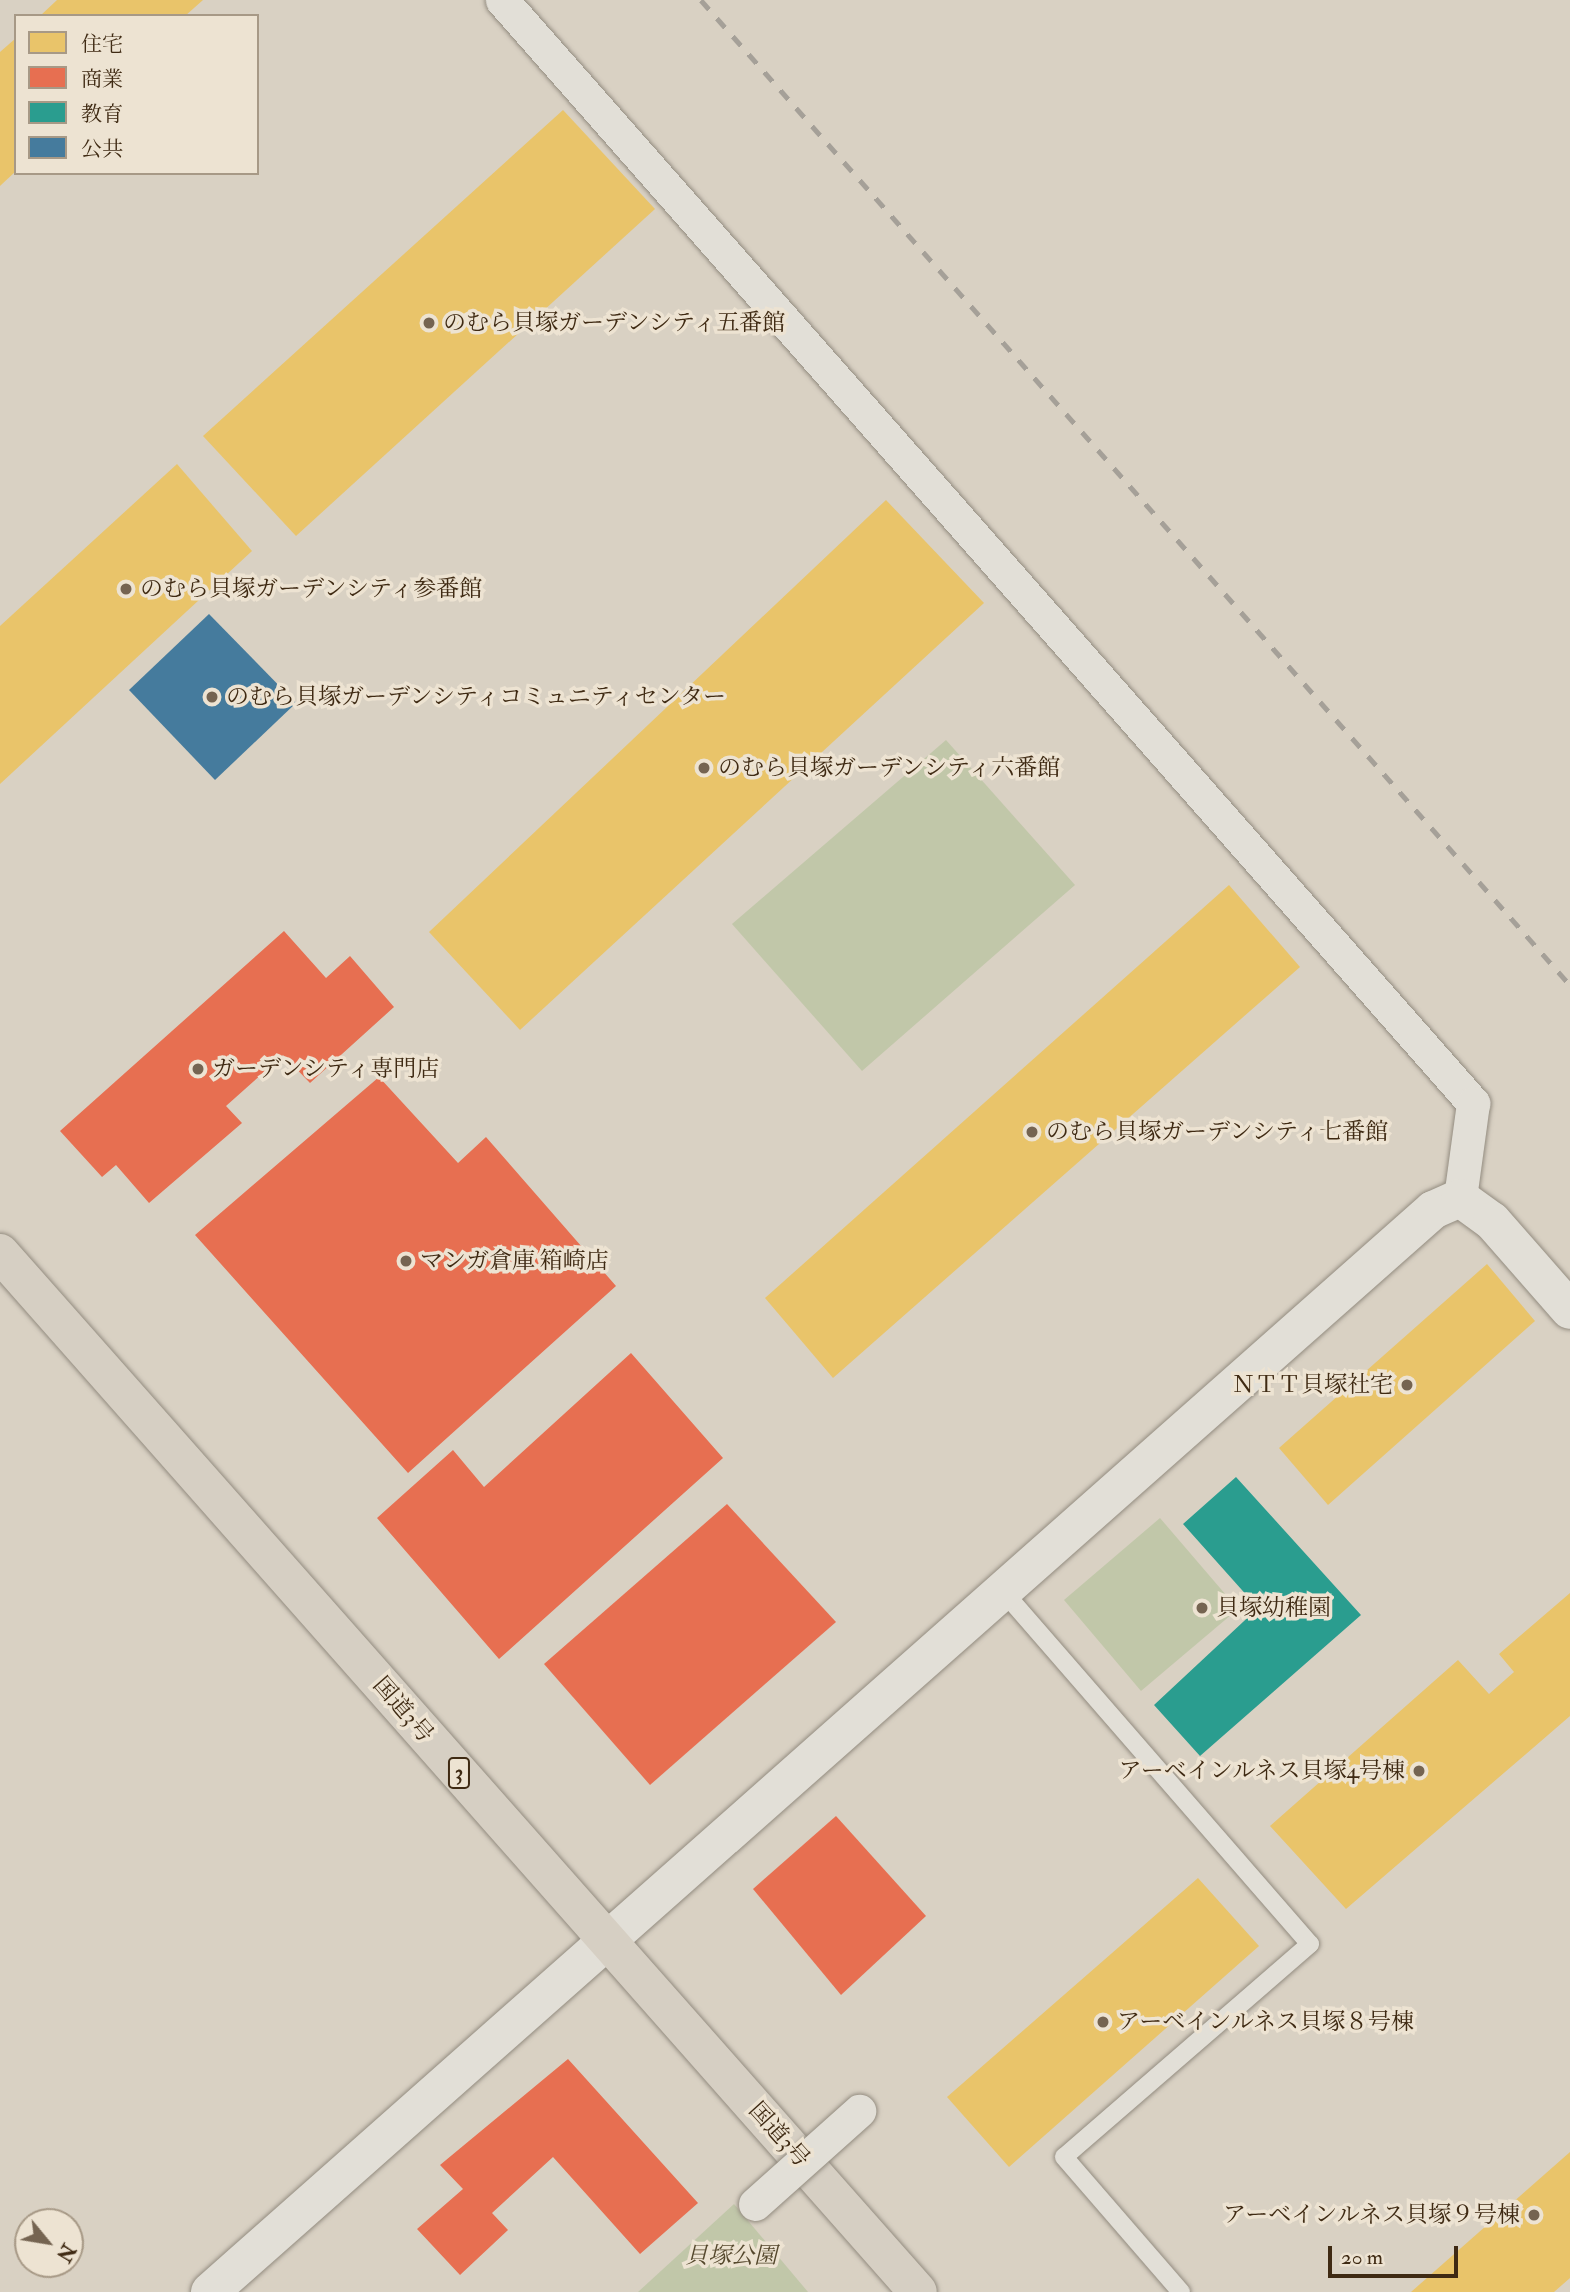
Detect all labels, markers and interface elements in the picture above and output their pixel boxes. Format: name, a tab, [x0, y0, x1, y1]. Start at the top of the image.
legend	[14, 14, 259, 175]
text: 住宅	[81, 31, 123, 58]
text: 商業	[81, 66, 123, 93]
text: 教育	[81, 101, 123, 128]
text: 公共	[81, 136, 123, 163]
place label: のむら貝塚ガーデンシティ五番館	[443, 309, 788, 337]
marker: のむら貝塚ガーデンシティ五番館	[421, 315, 437, 331]
place label: のむら貝塚ガーデンシティ参番館	[140, 575, 485, 603]
marker: のむら貝塚ガーデンシティ参番館	[118, 581, 134, 597]
place label: のむら貝塚ガーデンシティコミュニティセンター	[226, 683, 732, 711]
marker: のむら貝塚ガーデンシティコミュニティセンター	[204, 689, 220, 705]
place label: のむら貝塚ガーデンシティ六番館	[718, 754, 1063, 782]
marker: のむら貝塚ガーデンシティ六番館	[696, 760, 712, 776]
place label: ガーデンシティ専門店	[212, 1055, 442, 1083]
marker: ガーデンシティ専門店	[190, 1061, 206, 1077]
place label: のむら貝塚ガーデンシティ七番館	[1046, 1118, 1391, 1146]
marker: のむら貝塚ガーデンシティ七番館	[1024, 1124, 1040, 1140]
place label: マンガ倉庫 箱崎店	[420, 1247, 609, 1275]
marker: マンガ倉庫 箱崎店	[398, 1253, 414, 1269]
place label: ＮＴＴ貝塚社宅	[1232, 1371, 1393, 1399]
marker: ＮＴＴ貝塚社宅	[1399, 1377, 1415, 1393]
place label: 貝塚幼稚園	[1216, 1594, 1331, 1622]
marker: 貝塚幼稚園	[1194, 1600, 1210, 1616]
street label: 国道3号	[367, 1672, 439, 1748]
road number: 3	[447, 1756, 471, 1790]
place label: アーベインルネス貝塚4号棟	[1117, 1757, 1405, 1785]
marker: アーベインルネス貝塚4号棟	[1411, 1763, 1427, 1779]
place label: アーベインルネス貝塚８号棟	[1117, 2008, 1415, 2036]
marker: アーベインルネス貝塚８号棟	[1095, 2014, 1111, 2030]
street label: 国道3号	[743, 2097, 815, 2173]
place label: アーベインルネス貝塚９号棟	[1222, 2201, 1520, 2229]
marker: アーベインルネス貝塚９号棟	[1526, 2207, 1542, 2223]
north arrow	[14, 2208, 84, 2278]
scale bar	[1332, 2232, 1462, 2276]
text: N	[51, 2239, 80, 2266]
park label: 貝塚公園	[685, 2242, 777, 2270]
text: 20 m	[1341, 2244, 1383, 2271]

